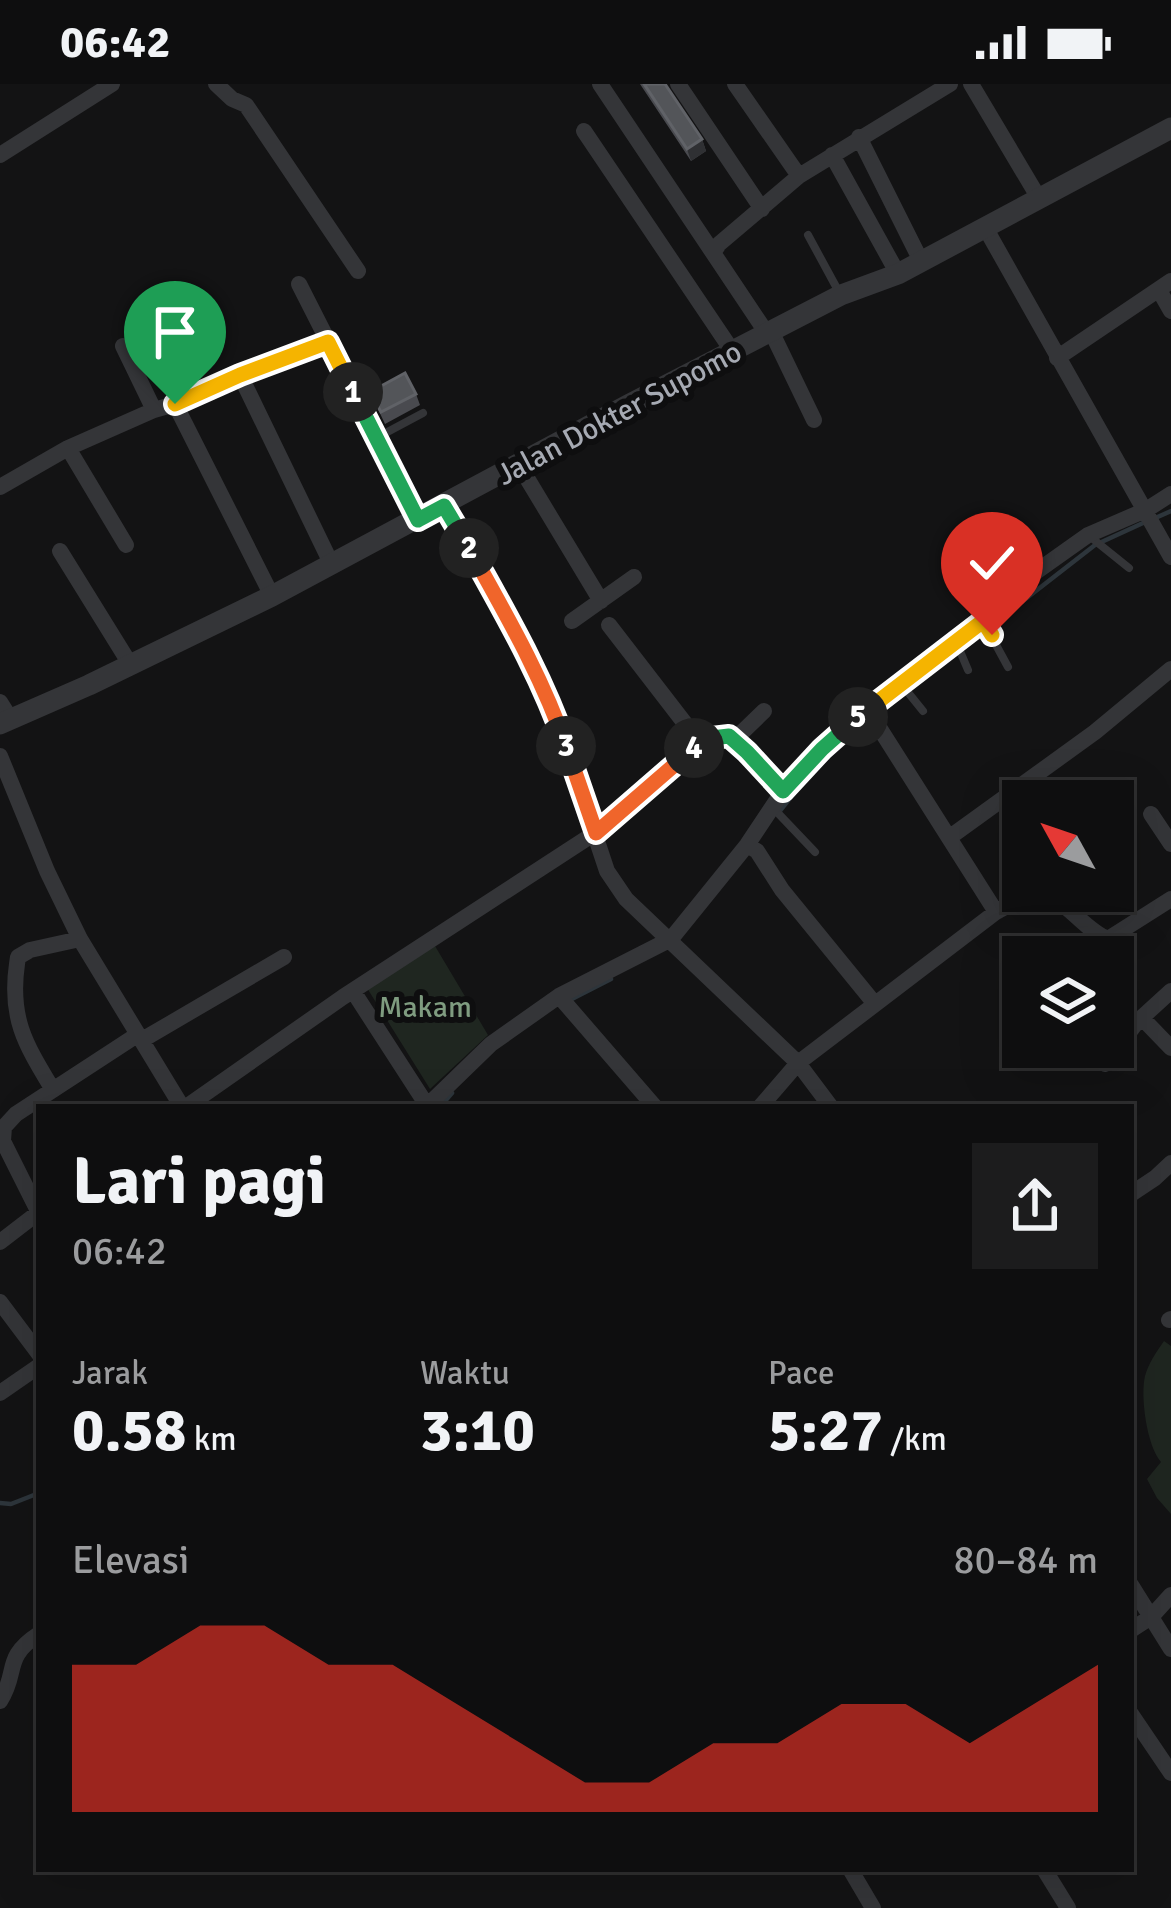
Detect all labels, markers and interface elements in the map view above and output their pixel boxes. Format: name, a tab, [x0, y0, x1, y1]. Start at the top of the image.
text: 06:42	[60, 15, 170, 70]
pin	[124, 281, 226, 404]
icon: arrive	[142, 299, 208, 365]
street label: Jalan Dokter Supomo	[490, 333, 748, 494]
pin: 1	[323, 362, 383, 422]
text: 1	[344, 371, 362, 412]
pin	[941, 512, 1043, 635]
pin: 2	[439, 518, 499, 578]
text: 2	[460, 527, 478, 568]
icon: check	[959, 530, 1025, 596]
pin: 5	[828, 687, 888, 747]
text: 5	[849, 696, 867, 737]
pin: 3	[536, 716, 596, 776]
pin: 4	[664, 718, 724, 778]
text: 3	[557, 725, 575, 766]
text: 4	[685, 727, 703, 768]
north arrow	[1002, 780, 1134, 912]
map controls	[1002, 780, 1134, 1068]
button: layers	[1002, 936, 1134, 1068]
park label: Makam	[378, 989, 472, 1026]
text: Lari pagi	[72, 1141, 326, 1222]
button: share	[972, 1143, 1098, 1269]
text: 06:42	[72, 1227, 167, 1275]
text: Jarak	[72, 1353, 148, 1394]
text: Waktu	[420, 1353, 510, 1394]
text: Pace	[768, 1353, 834, 1394]
text: 0.58	[72, 1394, 186, 1468]
text: 3:10	[420, 1394, 535, 1468]
text: 5:27	[768, 1394, 883, 1468]
text: km	[186, 1419, 237, 1460]
text: /km	[883, 1419, 947, 1460]
text: Elevasi	[72, 1536, 189, 1584]
text: 80–84 m	[953, 1536, 1098, 1584]

